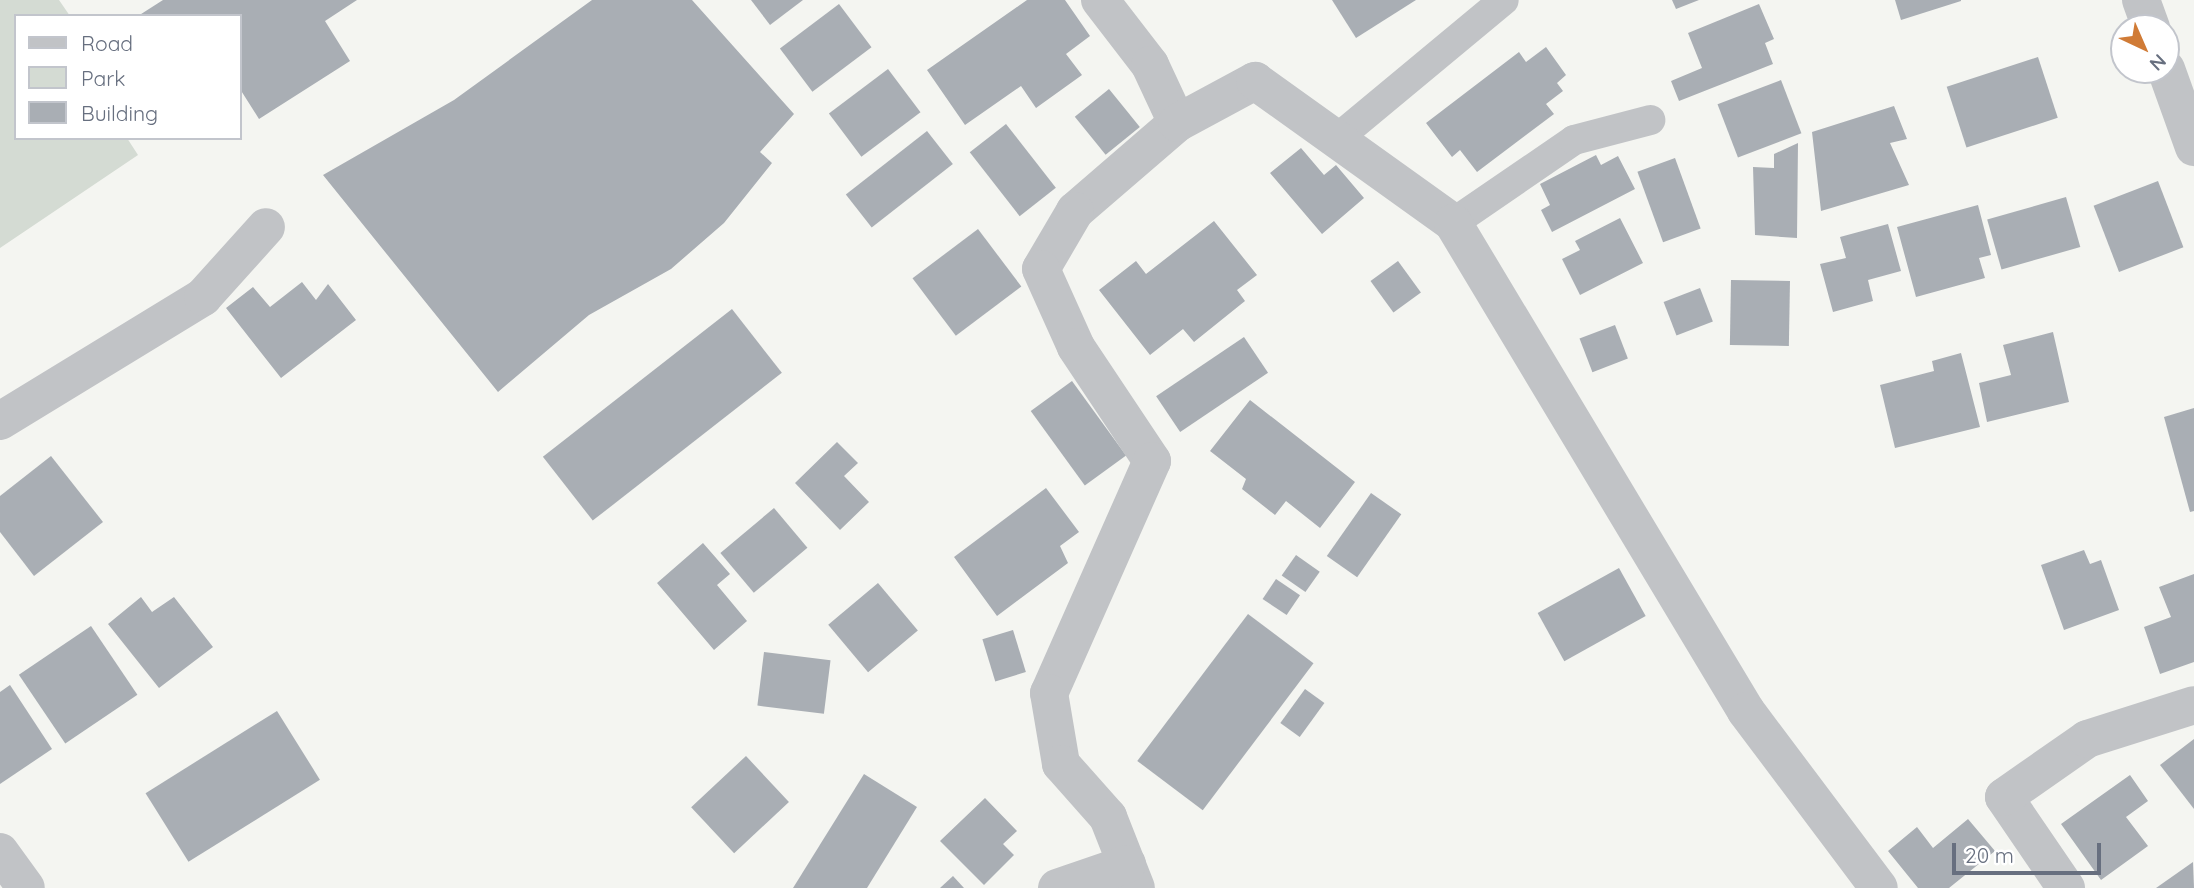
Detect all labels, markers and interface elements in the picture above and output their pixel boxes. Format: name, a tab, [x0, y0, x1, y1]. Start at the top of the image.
legend	[14, 14, 242, 140]
north arrow	[2110, 14, 2180, 84]
text: Road	[81, 30, 133, 56]
text: N	[2145, 49, 2172, 76]
text: Park	[81, 65, 125, 91]
text: Building	[81, 100, 158, 126]
scale bar	[1956, 828, 2105, 872]
text: 20 m	[1965, 842, 2014, 868]

